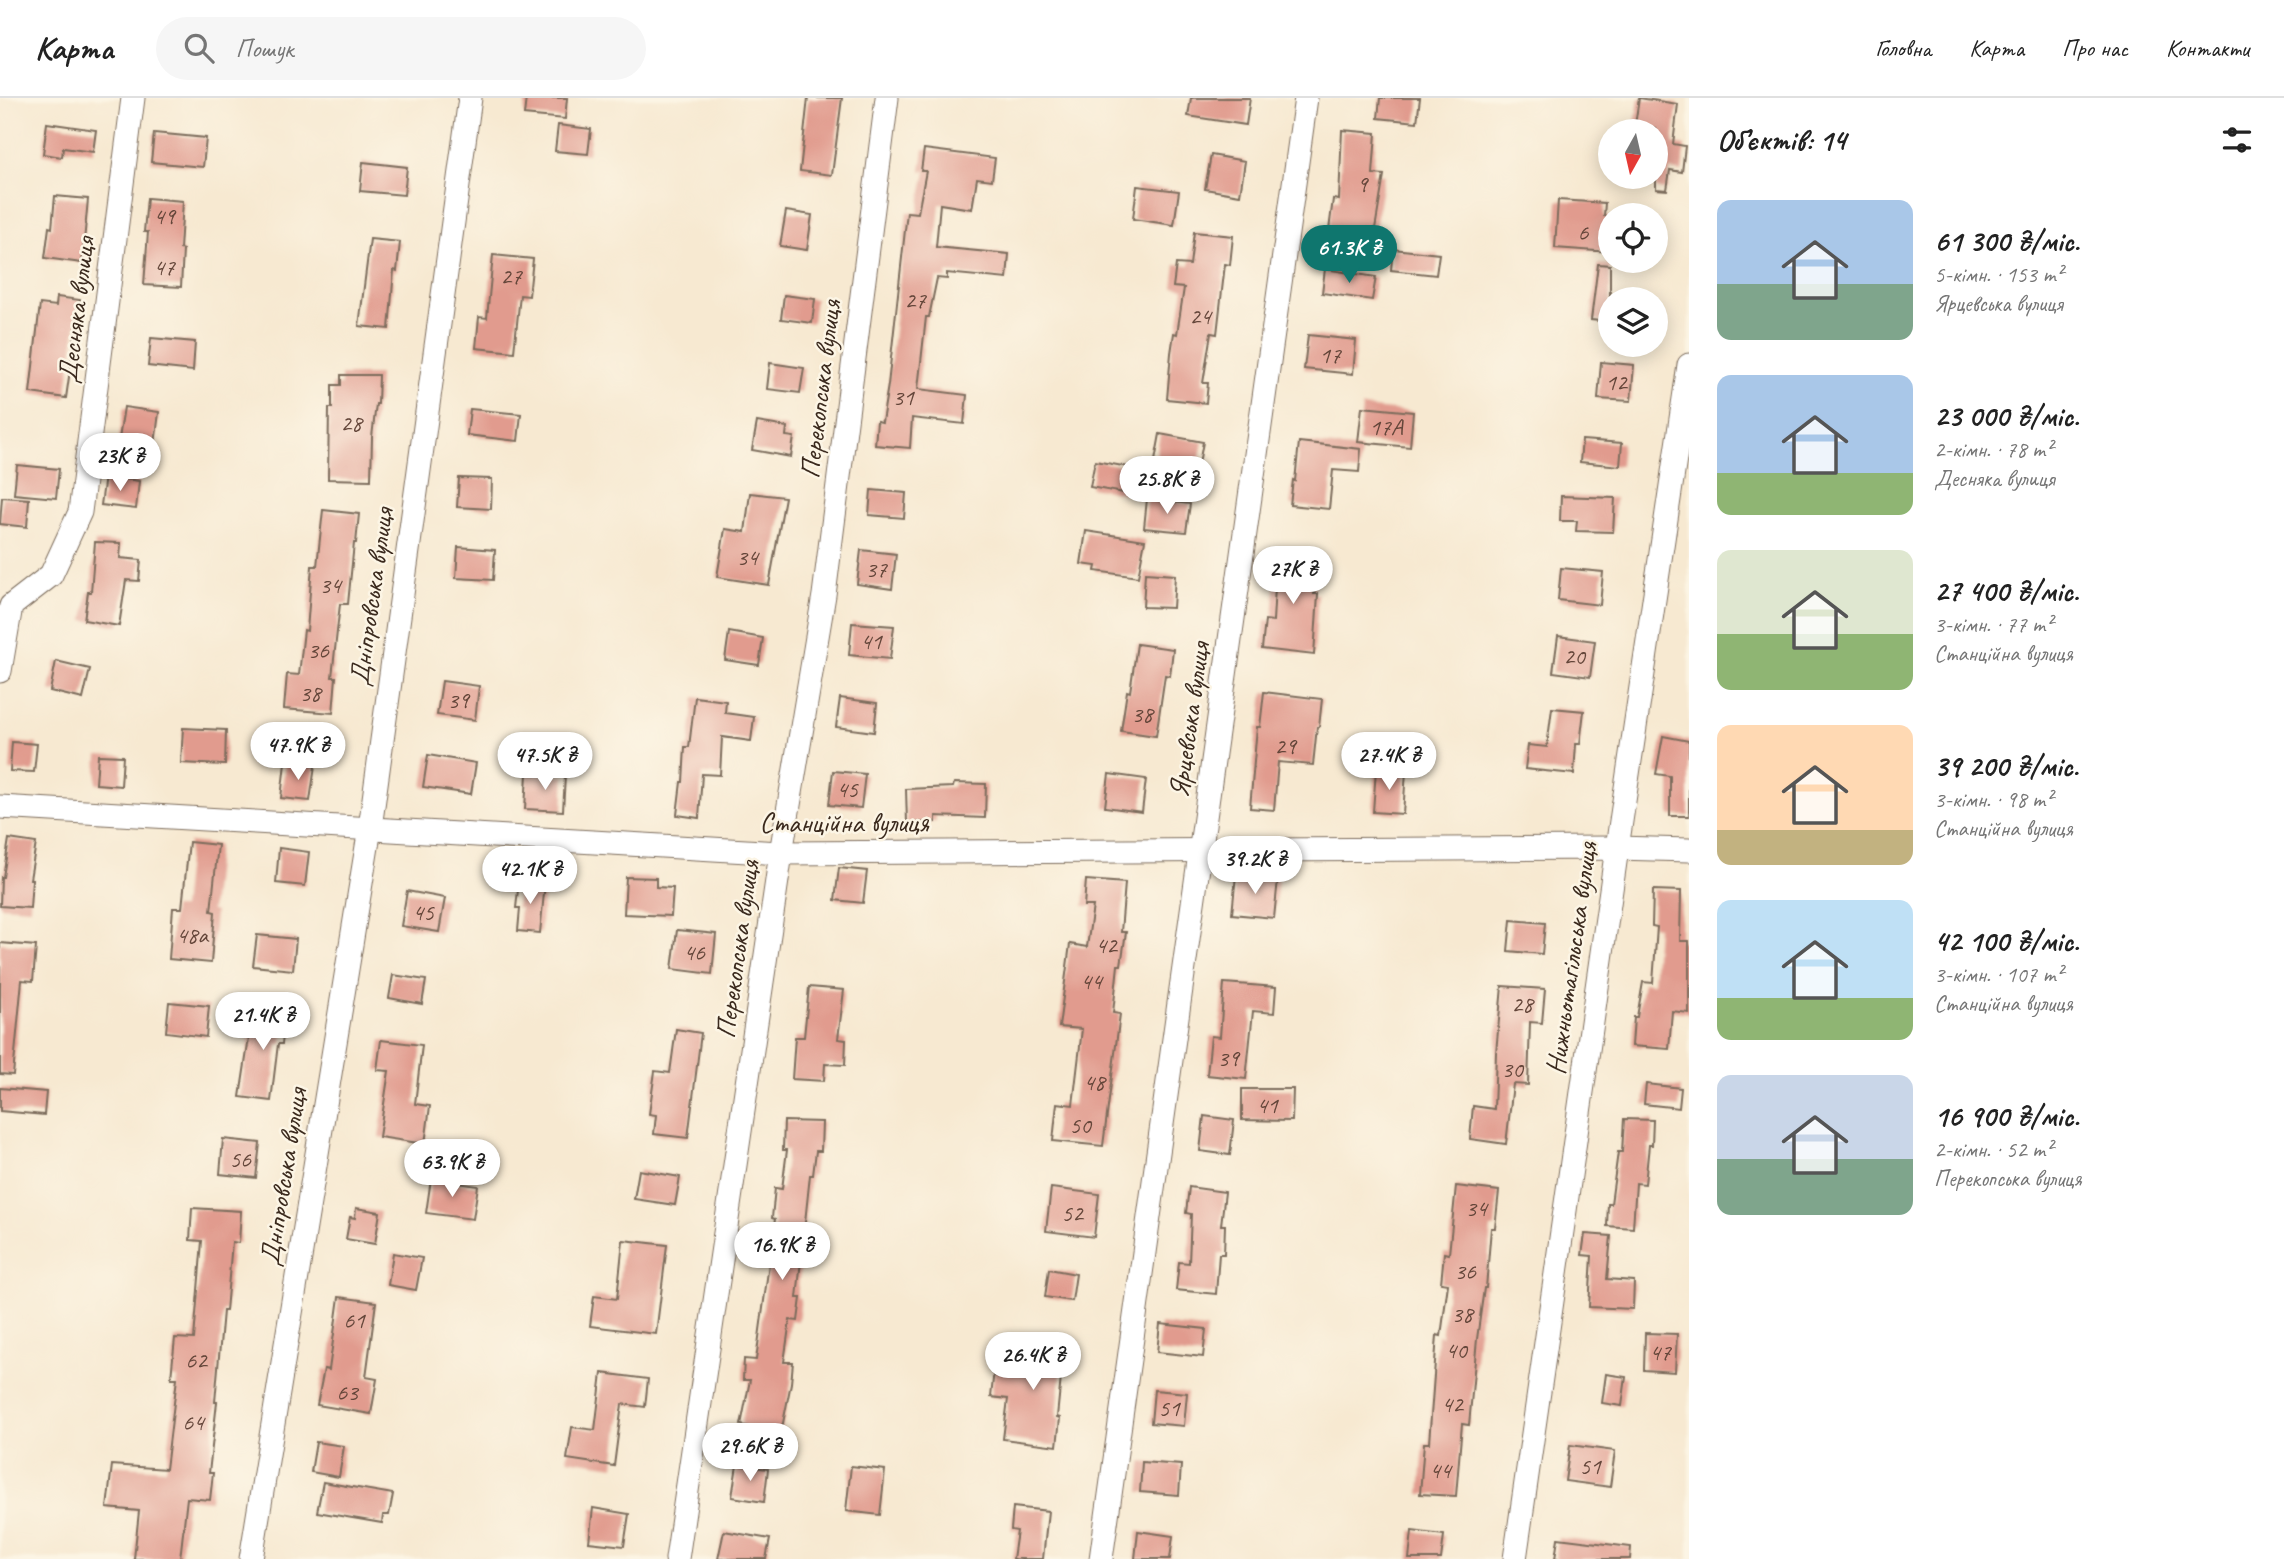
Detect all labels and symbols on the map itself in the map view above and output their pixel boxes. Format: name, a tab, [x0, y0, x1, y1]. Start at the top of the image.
north arrow	[1598, 119, 1668, 189]
house number: 9	[1357, 169, 1370, 199]
house number: 49	[153, 201, 177, 231]
house number: 6	[1578, 217, 1590, 247]
pin: 61.3K ₴	[1284, 226, 1414, 285]
street label: Десняка вулиця	[50, 233, 103, 385]
house number: 47	[153, 252, 176, 282]
house number: 27	[500, 261, 523, 291]
house number: 27	[904, 285, 927, 315]
street label: Перекопська вулиця	[792, 297, 848, 480]
house number: 24	[1189, 301, 1213, 331]
house number: 17	[1319, 340, 1342, 370]
house number: 12	[1605, 367, 1629, 397]
house number: 31	[892, 382, 915, 412]
house number: 28	[340, 408, 364, 438]
house number: 17А	[1369, 412, 1404, 442]
pin: 23K ₴	[71, 434, 169, 493]
pin: 25.8K ₴	[1102, 456, 1232, 516]
street label: Дніпровська вулиця	[341, 504, 401, 688]
house number: 34	[736, 542, 760, 572]
pin: 27K ₴	[1244, 546, 1342, 606]
house number: 37	[865, 554, 888, 584]
house number: 34	[319, 570, 343, 600]
house number: 41	[860, 626, 883, 656]
house number: 36	[307, 635, 330, 665]
street label: Ярцевська вулиця	[1161, 638, 1218, 800]
house number: 20	[1563, 641, 1587, 671]
house number: 38	[299, 678, 323, 708]
house number: 39	[447, 685, 471, 715]
house number: 38	[1131, 699, 1155, 729]
pin: 47.9K ₴	[233, 722, 363, 782]
house number: 29	[1274, 731, 1298, 761]
pin: 47.5K ₴	[480, 732, 610, 792]
pin: 27.4K ₴	[1324, 732, 1454, 792]
house number: 45	[836, 774, 859, 804]
street label: Станційна вулиця	[759, 805, 929, 840]
pin: 39.2K ₴	[1190, 836, 1320, 896]
street label: Нижньотагільська вулиця	[1537, 839, 1605, 1077]
pin: 42.1K ₴	[465, 846, 595, 906]
street label: Перекопська вулиця	[707, 857, 767, 1040]
house number: 45	[412, 897, 435, 927]
house number: 48а	[176, 920, 210, 950]
house number: 42	[1095, 930, 1119, 960]
house number: 46	[683, 937, 706, 967]
house number: 44	[1080, 966, 1104, 996]
house number: 28	[1511, 989, 1535, 1019]
pin: 21.4K ₴	[198, 992, 328, 1052]
house number: 39	[1217, 1043, 1241, 1073]
house number: 30	[1501, 1054, 1525, 1084]
house number: 48	[1083, 1067, 1107, 1097]
street label: Дніпровська вулиця	[252, 1083, 315, 1268]
house number: 41	[1256, 1090, 1279, 1120]
house number: 50	[1069, 1110, 1093, 1140]
pin: 63.9K ₴	[387, 1140, 517, 1199]
house number: 56	[229, 1144, 252, 1174]
house number: 34	[1465, 1193, 1489, 1223]
house number: 52	[1061, 1198, 1085, 1228]
pin: 16.9K ₴	[717, 1222, 847, 1282]
house number: 36	[1454, 1256, 1477, 1286]
house number: 38	[1451, 1299, 1475, 1329]
house number: 61	[343, 1305, 366, 1335]
pin: 26.4K ₴	[968, 1332, 1098, 1392]
house number: 40	[1445, 1335, 1469, 1365]
house number: 47	[1649, 1337, 1672, 1367]
house number: 62	[185, 1345, 209, 1375]
house number: 63	[336, 1377, 360, 1407]
house number: 42	[1441, 1389, 1465, 1419]
house number: 51	[1158, 1393, 1181, 1423]
house number: 64	[182, 1407, 206, 1437]
pin: 29.6K ₴	[685, 1424, 815, 1483]
house number: 51	[1579, 1451, 1602, 1481]
house number: 44	[1429, 1455, 1453, 1485]

